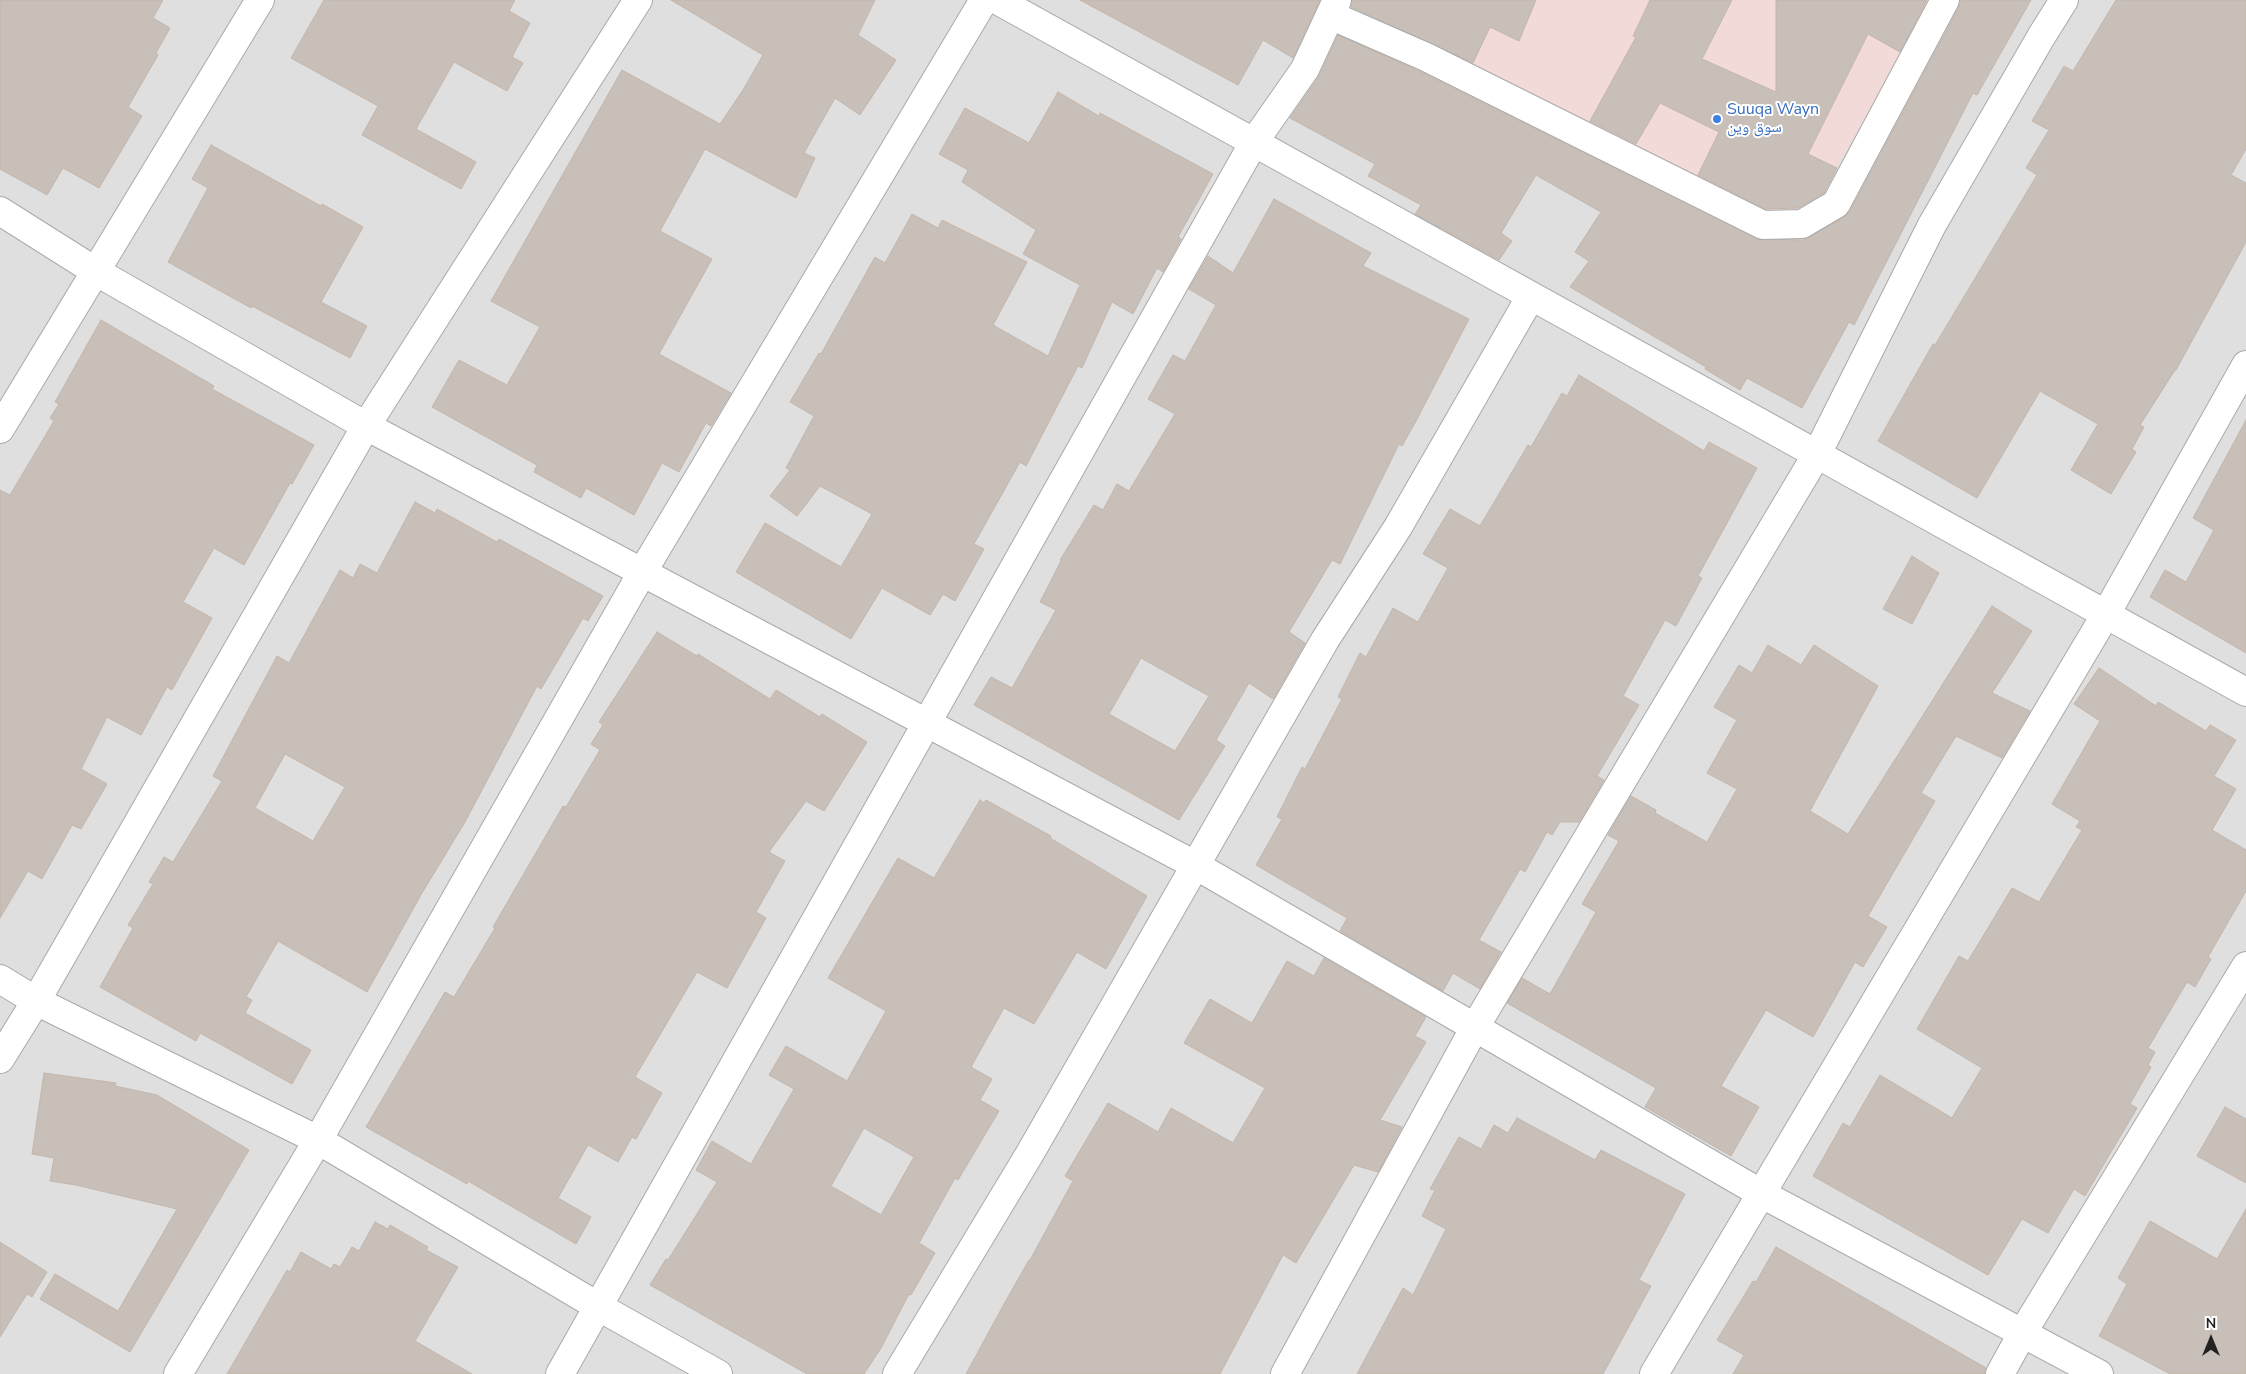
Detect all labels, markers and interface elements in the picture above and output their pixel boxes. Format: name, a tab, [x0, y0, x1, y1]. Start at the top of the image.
place label: Suuqa Wayn سوق وين	[1727, 100, 1819, 138]
marker: Suuqa Wayn سوق وين	[1711, 113, 1723, 125]
north arrow	[2186, 1314, 2236, 1364]
text: N	[2206, 1314, 2216, 1333]

